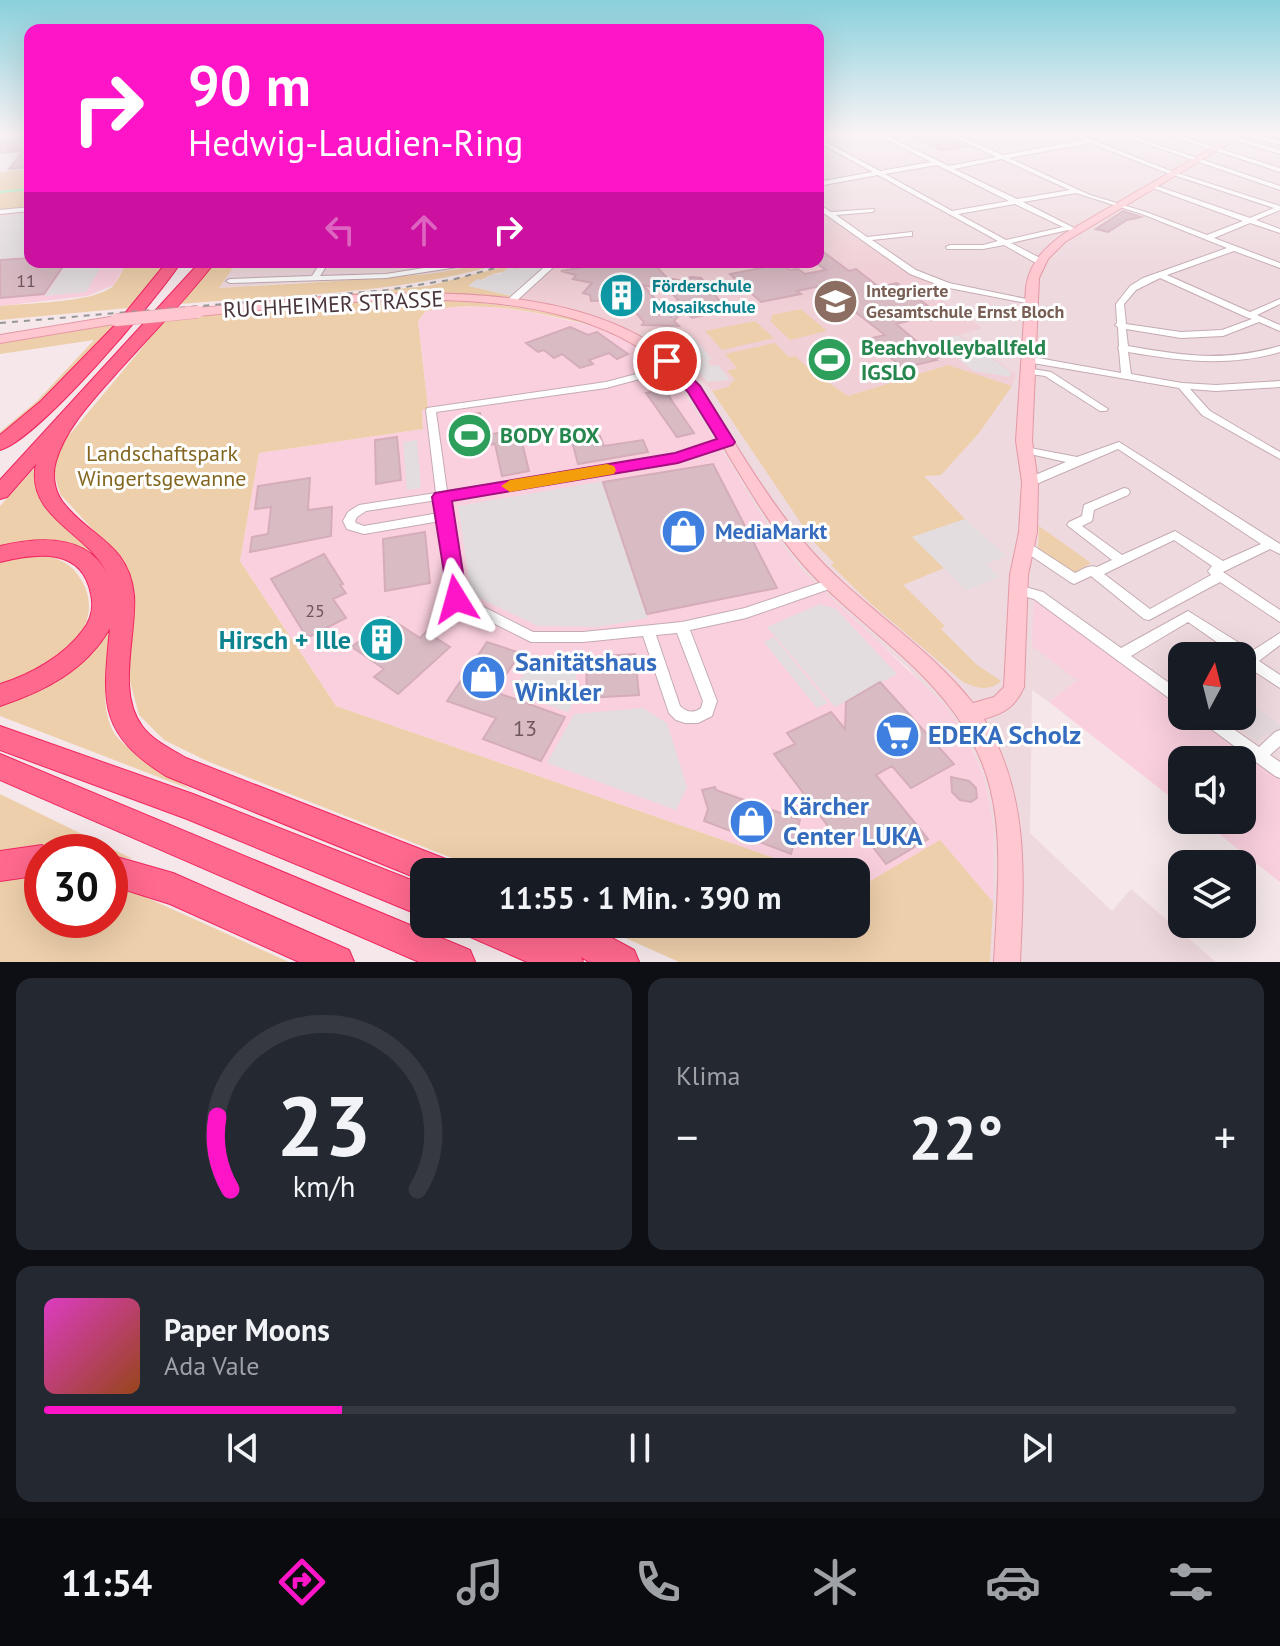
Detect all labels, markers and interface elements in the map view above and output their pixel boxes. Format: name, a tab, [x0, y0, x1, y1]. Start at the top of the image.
text: 90 m	[188, 49, 311, 121]
icon: right	[56, 56, 160, 160]
text: Hedwig-Laudien-Ring	[188, 119, 523, 166]
icon: left	[318, 208, 362, 252]
icon: ahead	[402, 208, 446, 252]
icon: right	[486, 208, 530, 252]
house number: 11	[16, 269, 36, 292]
building icon: Förderschule Mosaikschule	[597, 272, 645, 320]
place label: Förderschule Mosaikschule	[652, 274, 756, 318]
school or university icon: Integrierte Gesamtschule Ernst Bloch	[811, 277, 859, 325]
place label: Integrierte Gesamtschule Ernst Bloch	[866, 279, 1064, 323]
street label: RUCHHEIMER STRASSE	[222, 284, 444, 324]
pin	[633, 327, 701, 395]
place label: Beachvolleyballfeld IGSLO	[861, 333, 1046, 386]
sports icon: Beachvolleyballfeld IGSLO	[806, 336, 854, 384]
icon: arrive	[645, 339, 689, 383]
sports icon: BODY BOX	[445, 411, 493, 459]
place label: BODY BOX	[500, 421, 599, 449]
park label: Landschaftspark Wingertsgewanne	[77, 439, 247, 492]
shop icon: MediaMarkt	[660, 507, 708, 555]
place label: MediaMarkt	[715, 517, 828, 545]
position arrow	[414, 557, 498, 641]
house number: 25	[305, 599, 325, 622]
building icon: Hirsch + Ille	[358, 616, 406, 664]
place label: Hirsch + Ille	[219, 623, 351, 656]
north arrow	[1168, 642, 1256, 730]
map controls	[1168, 642, 1256, 938]
place label: Sanitätshaus Winkler	[515, 645, 657, 708]
shop icon: Sanitätshaus Winkler	[460, 653, 508, 701]
supermarket icon: EDEKA Scholz	[873, 711, 921, 759]
house number: 13	[513, 714, 537, 742]
place label: EDEKA Scholz	[928, 718, 1081, 751]
button: sound	[1168, 746, 1256, 834]
place label: Kärcher Center LUKA	[783, 789, 923, 852]
shop icon: Kärcher Center LUKA	[728, 797, 776, 845]
speed limit sign: 30	[24, 834, 128, 938]
button: layers	[1168, 850, 1256, 938]
text: 11:55 · 1 Min. · 390 m	[499, 878, 781, 917]
text: Klima	[676, 1059, 740, 1092]
text: 23	[277, 1071, 371, 1179]
text: 22°	[909, 1098, 1003, 1176]
text: −	[676, 1108, 698, 1165]
text: +	[1214, 1108, 1236, 1165]
text: km/h	[293, 1168, 355, 1205]
text: Paper Moons	[164, 1310, 330, 1349]
text: Ada Vale	[164, 1349, 259, 1382]
icon: previous	[221, 1426, 265, 1470]
icon: pause	[618, 1426, 662, 1470]
icon: next	[1015, 1426, 1059, 1470]
icon: directions	[274, 1554, 330, 1610]
icon: music	[452, 1554, 508, 1610]
icon: phone	[630, 1554, 686, 1610]
icon: climate	[807, 1554, 863, 1610]
icon: car	[985, 1554, 1041, 1610]
icon: filters	[1163, 1554, 1219, 1610]
text: 11:54	[61, 1559, 152, 1606]

